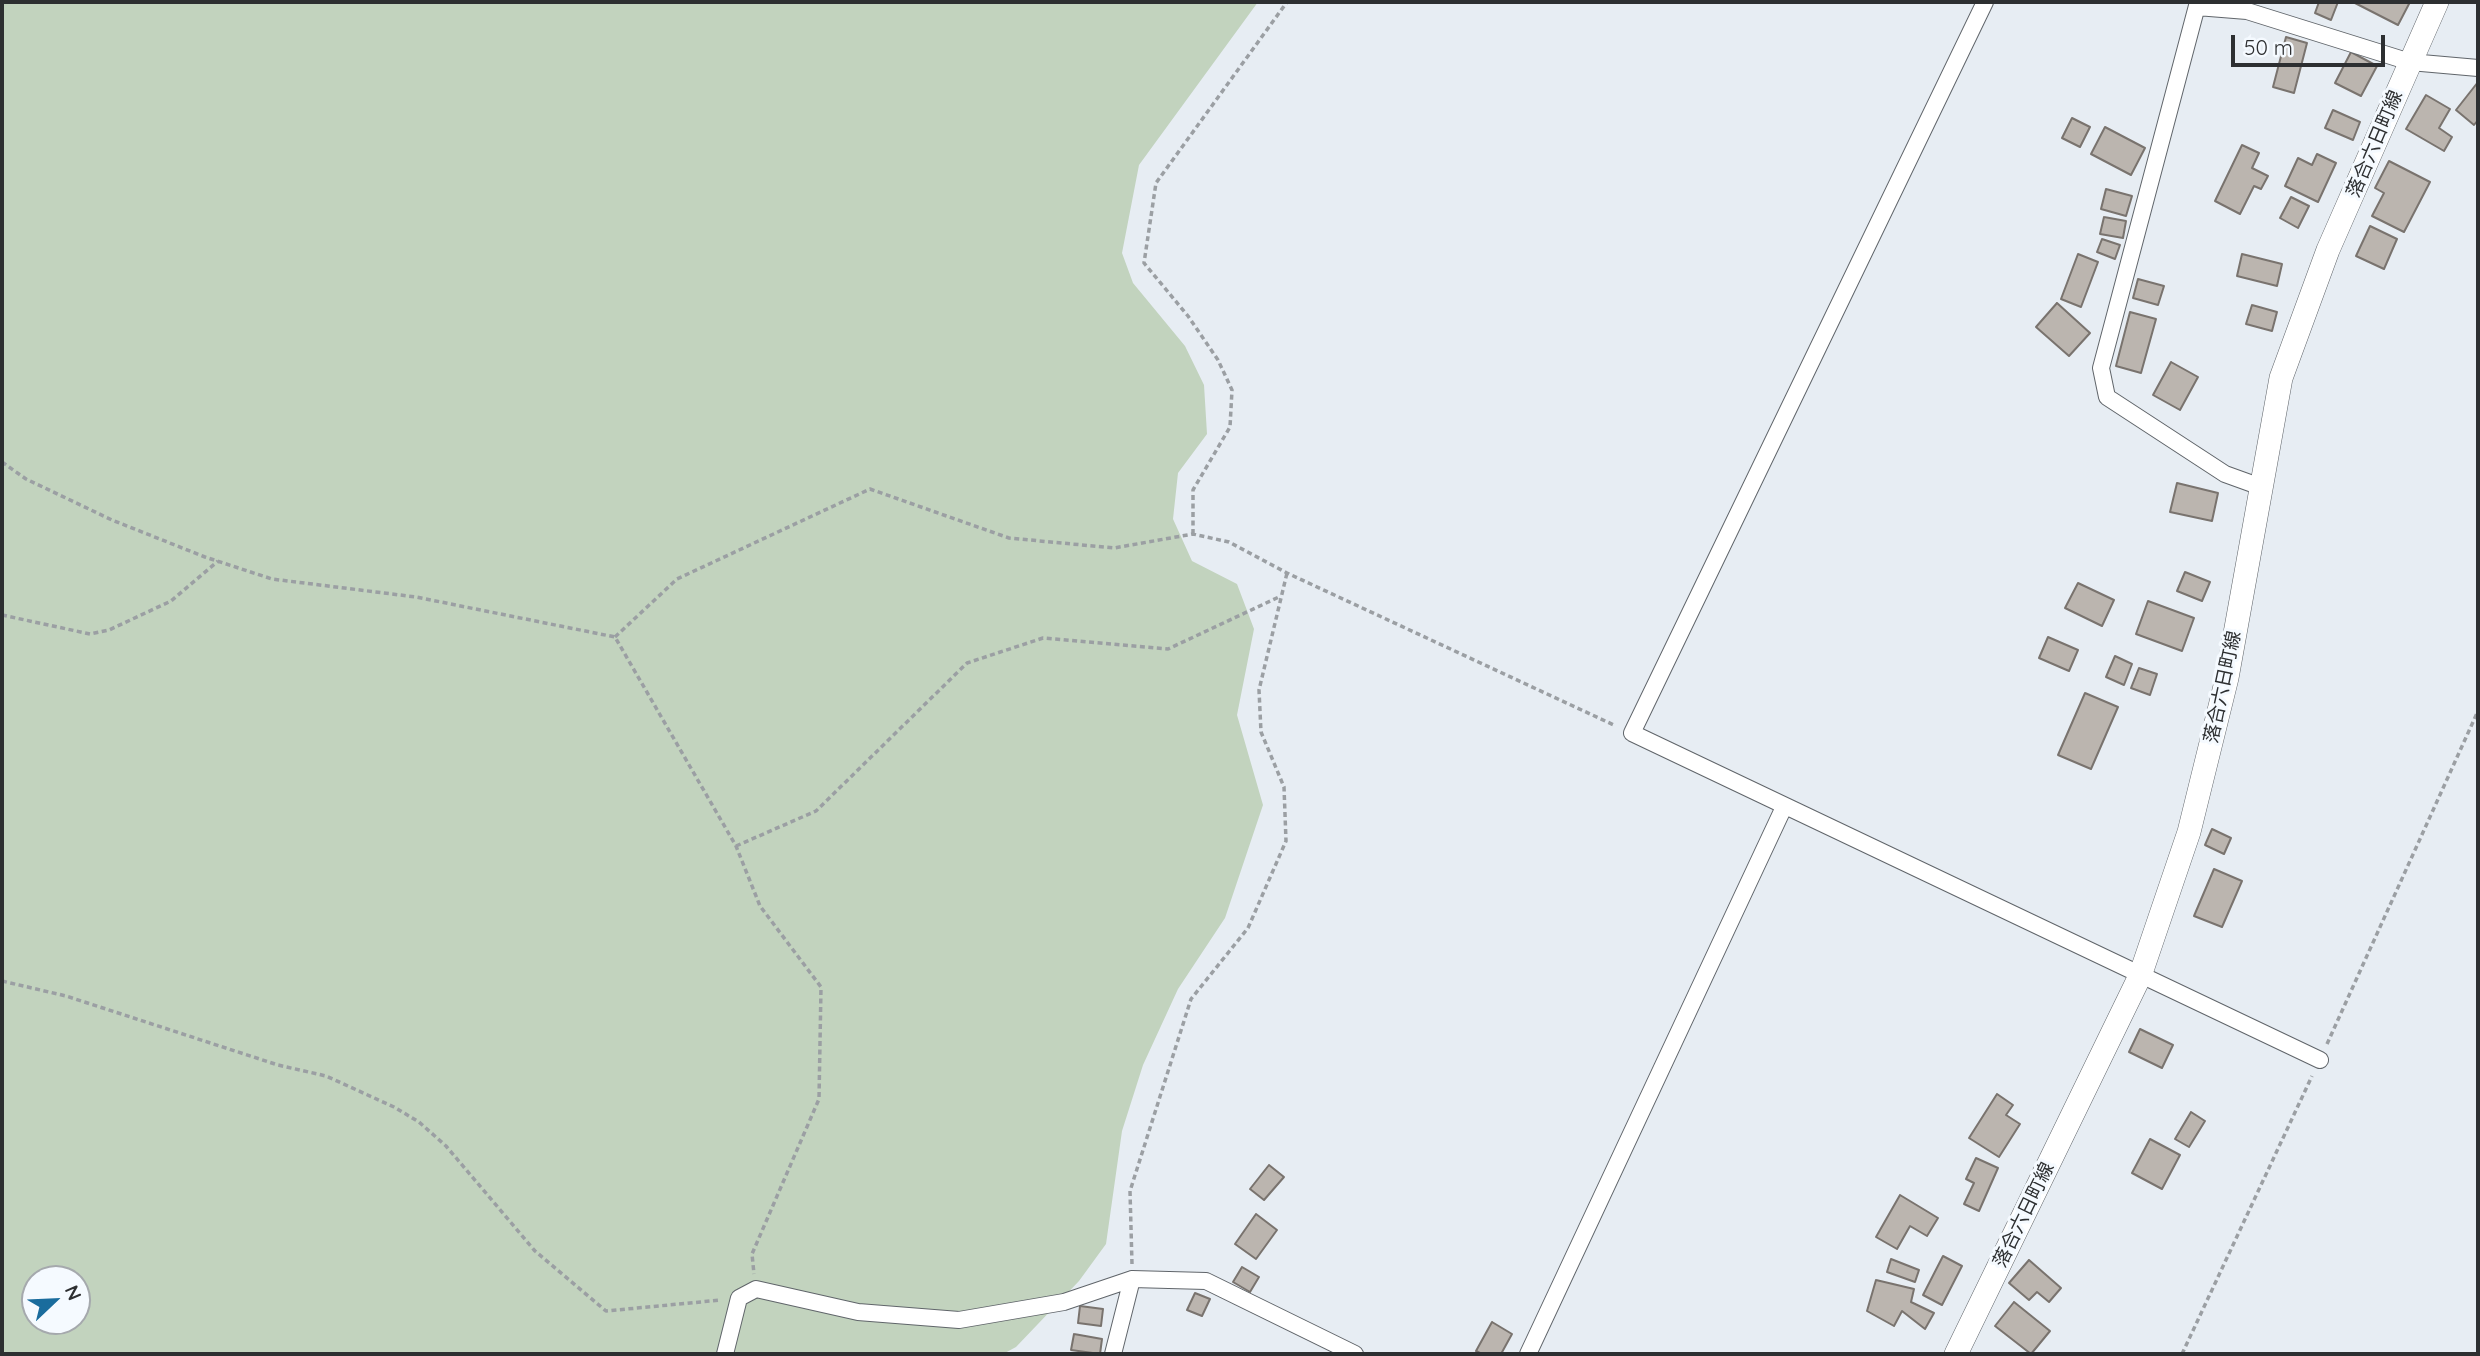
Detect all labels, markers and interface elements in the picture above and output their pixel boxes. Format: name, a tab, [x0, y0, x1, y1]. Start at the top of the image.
scale bar	[2235, 21, 2389, 65]
text: 50 m	[2244, 34, 2293, 60]
street label: 落合六日町線	[2342, 87, 2408, 201]
street label: 落合六日町線	[2200, 629, 2246, 745]
street label: 落合六日町線	[1989, 1159, 2059, 1271]
north arrow	[21, 1265, 91, 1335]
text: N	[60, 1281, 87, 1304]

